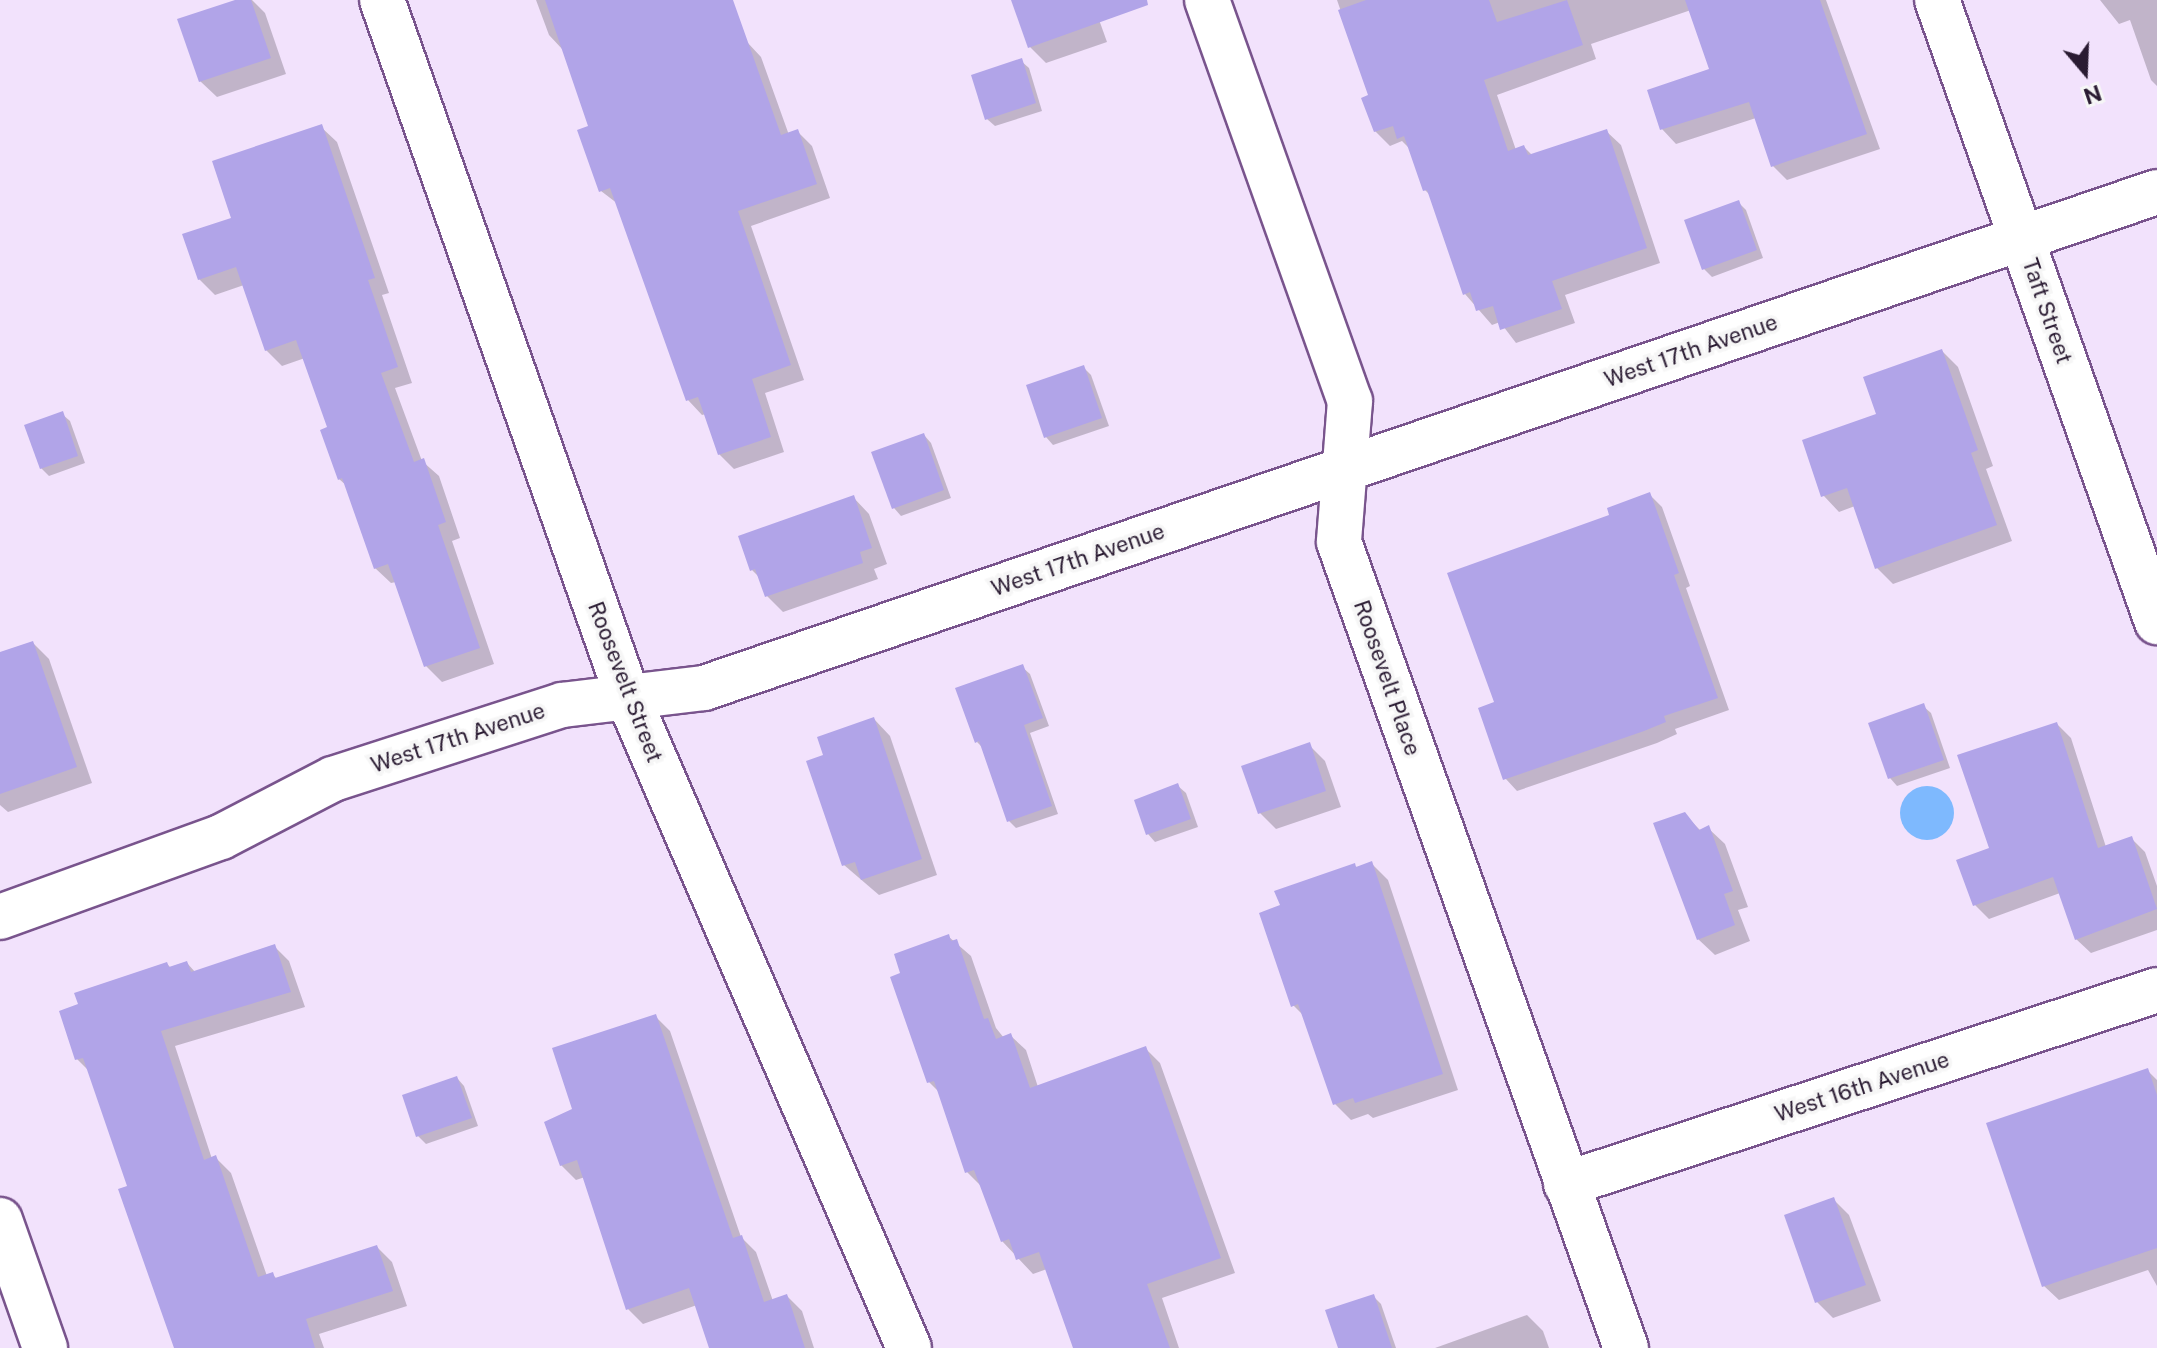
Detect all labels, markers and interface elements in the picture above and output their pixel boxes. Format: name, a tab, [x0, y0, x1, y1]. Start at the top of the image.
north arrow	[2045, 32, 2125, 112]
text: N	[2080, 80, 2105, 110]
street label: Taft Street	[2017, 255, 2077, 367]
street label: West 17th Avenue	[1601, 309, 1781, 393]
street label: West 17th Avenue	[988, 518, 1168, 602]
street label: Roosevelt Place	[1348, 597, 1426, 759]
street label: Roosevelt Street	[582, 598, 668, 766]
street label: West 17th Avenue	[368, 697, 548, 779]
street label: West 16th Avenue	[1771, 1046, 1953, 1128]

